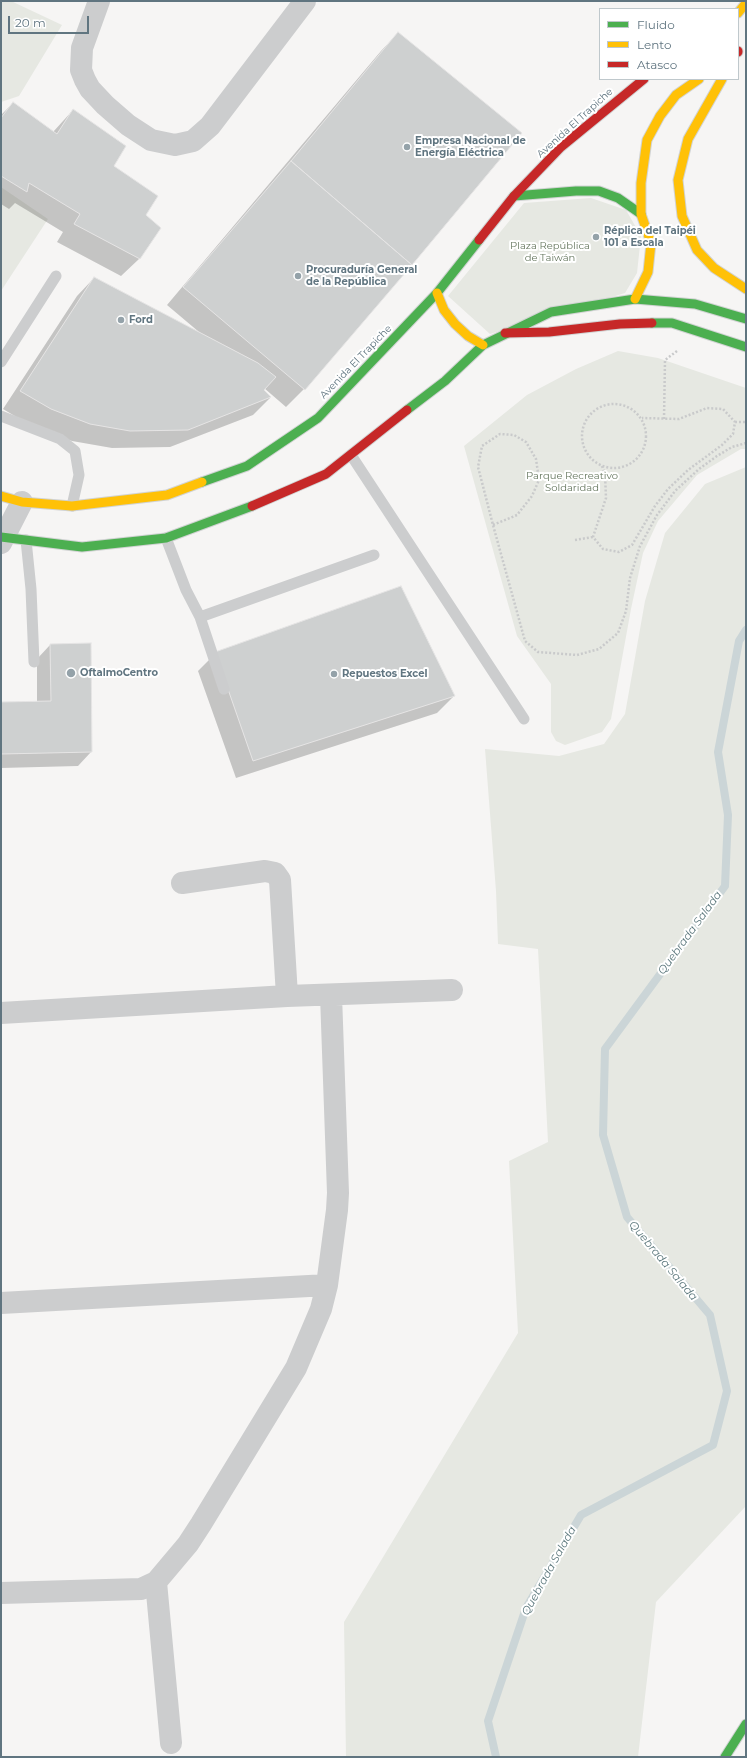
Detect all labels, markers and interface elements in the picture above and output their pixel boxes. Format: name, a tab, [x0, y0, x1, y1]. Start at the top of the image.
scale bar	[10, 8, 91, 34]
legend	[599, 8, 739, 80]
text: 20 m	[15, 15, 46, 30]
text: Fluido	[637, 17, 675, 32]
text: Lento	[637, 37, 672, 52]
text: Atasco	[637, 57, 677, 72]
street label: Avenida El Trapiche	[535, 86, 615, 160]
place label: Empresa Nacional de Energía Eléctrica	[415, 135, 526, 158]
marker: Empresa Nacional de Energía Eléctrica	[402, 142, 412, 152]
place label: Réplica del Taipéi 101 a Escala	[604, 225, 696, 248]
marker: Réplica del Taipéi 101 a Escala	[591, 232, 601, 242]
park label: Plaza República de Taiwán	[510, 240, 590, 264]
place label: Procuraduría General de la República	[306, 264, 417, 288]
marker: Procuraduría General de la República	[293, 271, 303, 281]
place label: Ford	[129, 314, 153, 326]
marker: Ford	[116, 315, 126, 325]
street label: Avenida El Trapiche	[318, 323, 394, 401]
park label: Parque Recreativo Soldaridad	[526, 470, 618, 494]
marker: OftalmoCentro	[65, 667, 77, 679]
place label: OftalmoCentro	[80, 667, 158, 679]
place label: Repuestos Excel	[342, 668, 428, 680]
marker: Repuestos Excel	[329, 669, 339, 679]
water label: Quebrada Salada	[655, 889, 725, 977]
water label: Quebrada Salada	[626, 1219, 700, 1303]
water label: Quebrada Salada	[519, 1524, 579, 1618]

